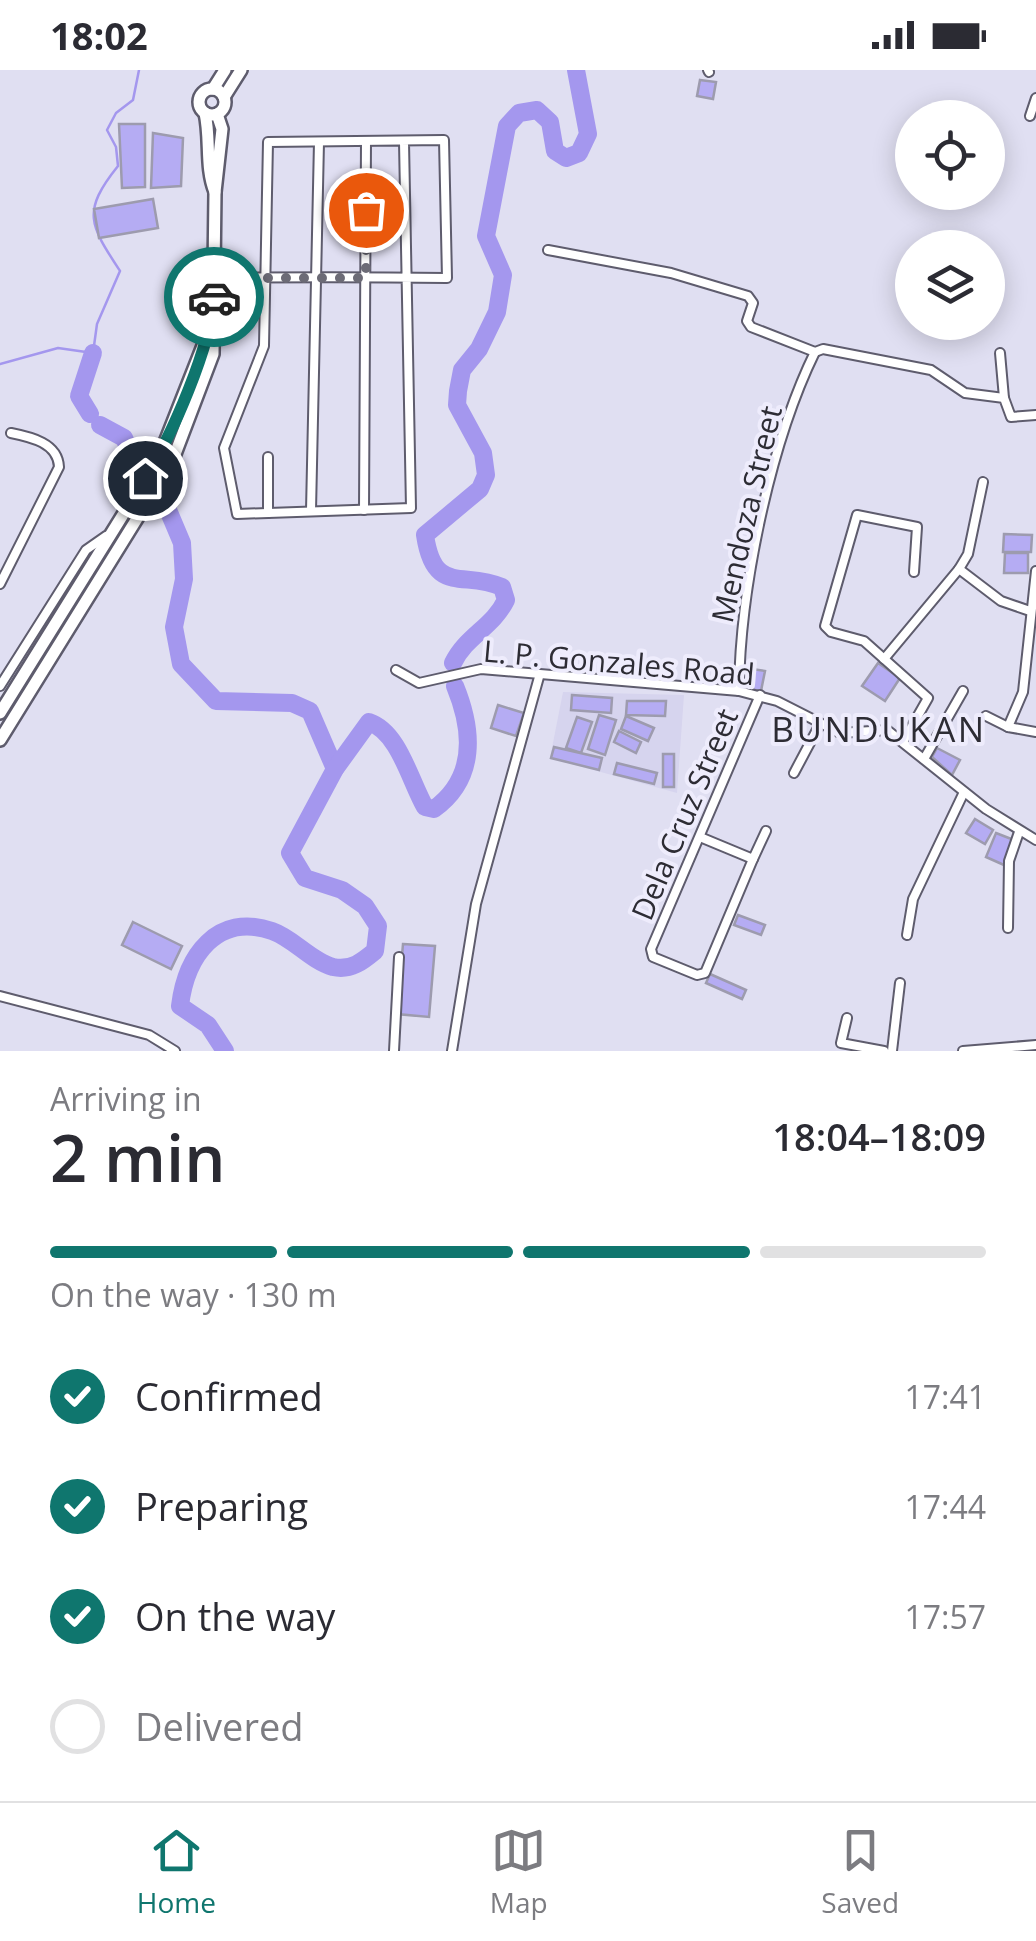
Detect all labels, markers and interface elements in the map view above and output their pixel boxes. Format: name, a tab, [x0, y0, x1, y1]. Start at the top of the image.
text: 18:02	[50, 9, 148, 61]
map controls	[895, 100, 1005, 340]
button: locate	[895, 100, 1005, 210]
pin	[324, 168, 409, 253]
icon: bag	[339, 183, 394, 238]
button: layers	[895, 230, 1005, 340]
courier	[164, 247, 264, 347]
icon: car	[187, 270, 242, 325]
street label: Mendoza Street	[701, 402, 791, 626]
pin	[103, 436, 188, 521]
icon: home	[118, 451, 173, 506]
street label: L. P. Gonzales Road	[482, 630, 756, 694]
street label: Dela Cruz Street	[621, 702, 747, 926]
district label: BUNDUKAN	[771, 705, 987, 752]
text: Arriving in	[50, 1077, 202, 1120]
text: 18:04–18:09	[772, 1110, 986, 1162]
text: 2 min	[50, 1113, 225, 1201]
text: On the way · 130 m	[50, 1273, 337, 1316]
icon: check	[50, 1369, 105, 1424]
text: Confirmed	[135, 1370, 323, 1422]
text: 17:41	[904, 1375, 986, 1418]
icon: check	[50, 1479, 105, 1534]
text: Preparing	[135, 1480, 308, 1532]
text: 17:44	[904, 1485, 986, 1528]
icon: check	[50, 1589, 105, 1644]
text: On the way	[135, 1590, 335, 1642]
text: 17:57	[904, 1595, 986, 1638]
text: Delivered	[135, 1700, 304, 1752]
tab: Home	[137, 1823, 216, 1921]
tab: Map	[490, 1823, 548, 1921]
tab: Saved	[821, 1823, 899, 1921]

